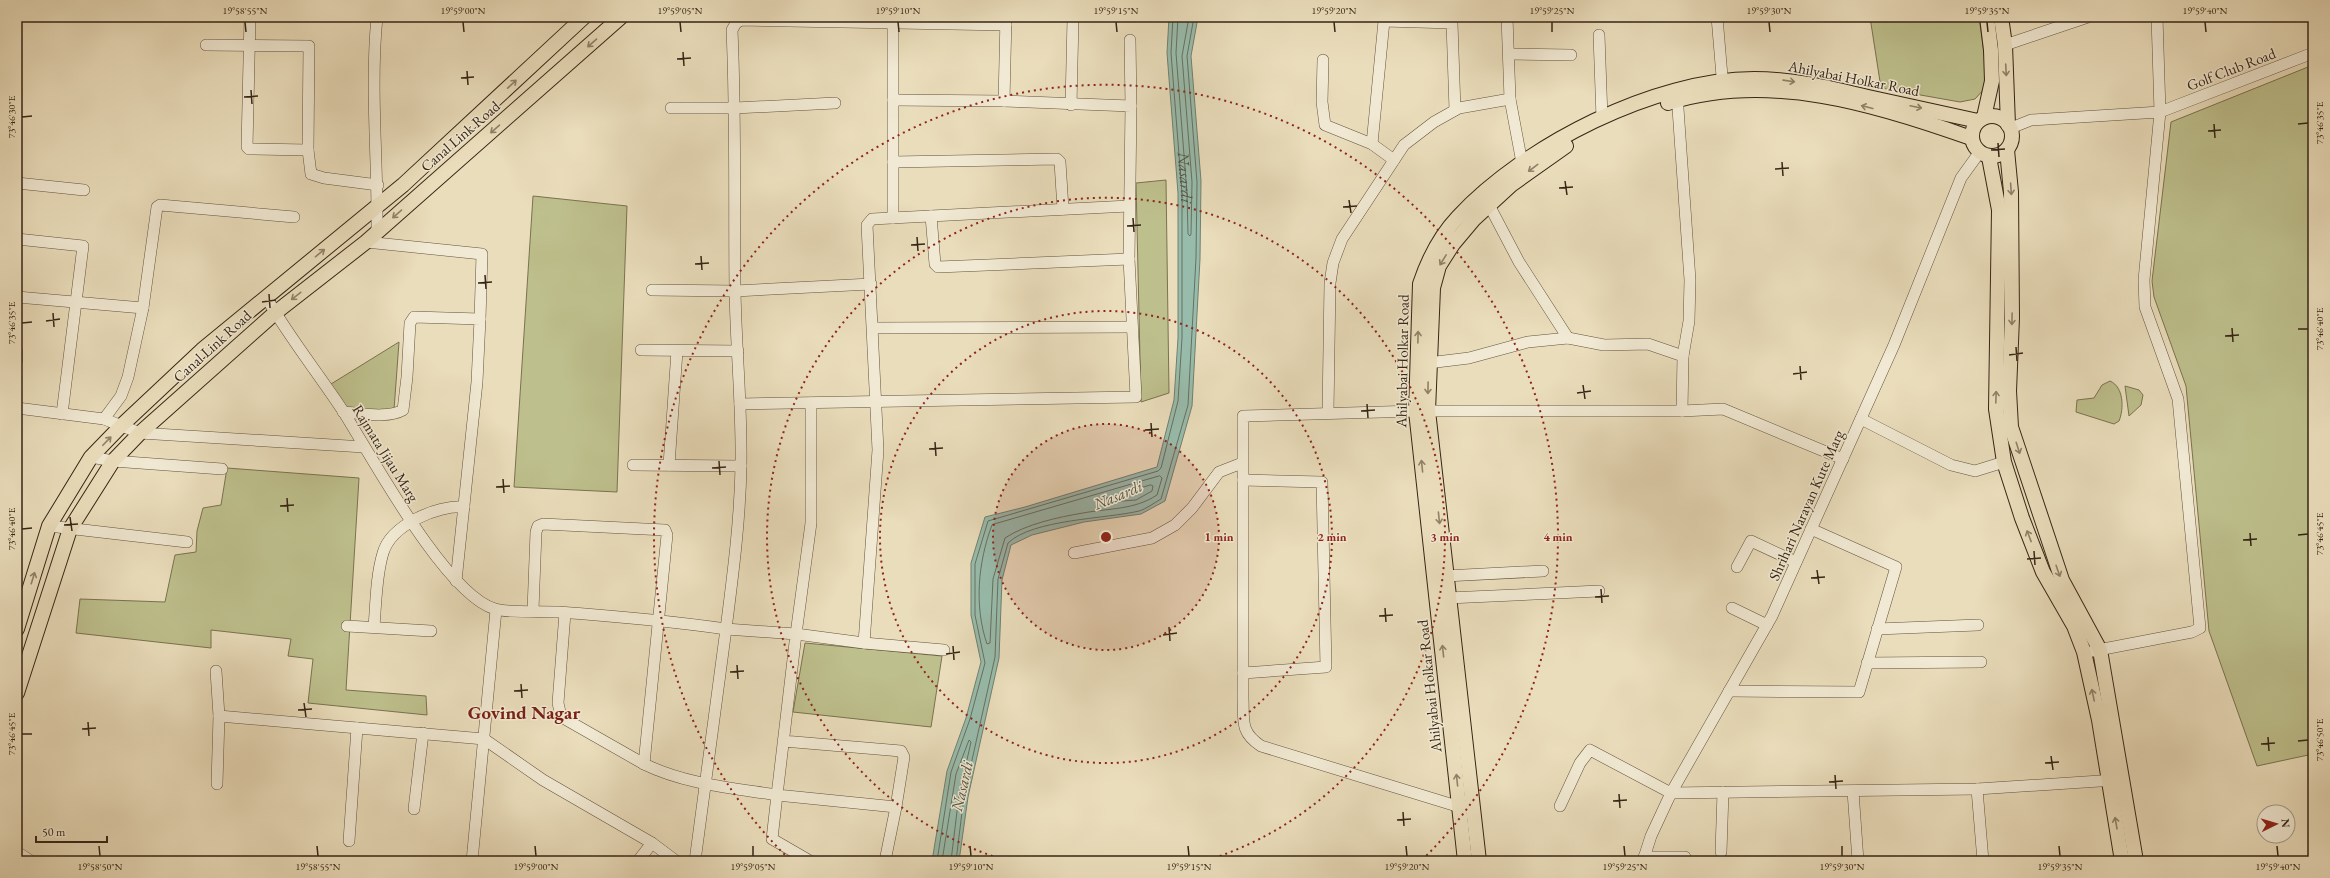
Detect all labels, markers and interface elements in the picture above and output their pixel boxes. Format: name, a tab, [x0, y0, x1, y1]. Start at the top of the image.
text: 19°58'55"N	[223, 4, 268, 17]
text: 19°59'00"N	[441, 4, 486, 17]
text: 19°59'05"N	[658, 4, 703, 17]
text: 19°59'10"N	[876, 4, 921, 17]
text: 19°59'15"N	[1094, 4, 1139, 17]
text: 19°59'20"N	[1312, 4, 1357, 17]
text: 19°59'25"N	[1530, 4, 1575, 17]
text: 19°59'30"N	[1747, 4, 1792, 17]
text: 19°59'35"N	[1965, 4, 2010, 17]
text: 19°59'40"N	[2183, 4, 2228, 17]
one-way arrow	[587, 38, 597, 47]
street label: Golf Club Road	[2184, 43, 2279, 95]
street label: Ahilyabai Holkar Road	[1786, 56, 1922, 100]
one-way arrow	[2002, 63, 2010, 76]
one-way arrow	[1782, 77, 1795, 85]
one-way arrow	[507, 79, 517, 89]
text: 73°46'30"E	[5, 95, 18, 138]
street label: Canal Link Road	[416, 96, 504, 176]
text: 73°46'35"E	[2313, 101, 2326, 144]
one-way arrow	[1861, 103, 1874, 110]
one-way arrow	[1909, 104, 1922, 112]
one-way arrow	[489, 124, 500, 133]
water label: Nasardi	[1173, 150, 1198, 205]
one-way arrow	[1528, 164, 1539, 173]
one-way arrow	[2007, 182, 2014, 195]
one-way arrow	[392, 210, 402, 219]
one-way arrow	[315, 249, 326, 258]
one-way arrow	[1438, 254, 1446, 266]
one-way arrow	[290, 292, 301, 300]
street label: Ahilyabai Holkar Road	[1391, 294, 1413, 429]
text: 73°46'35"E	[5, 301, 18, 344]
street label: Canal Link Road	[169, 306, 255, 386]
text: 73°46'40"E	[2313, 307, 2326, 350]
one-way arrow	[2008, 312, 2016, 325]
one-way arrow	[1414, 331, 1421, 344]
one-way arrow	[1424, 381, 1432, 394]
one-way arrow	[1992, 391, 2000, 404]
street label: Rajmata Jijau Marg	[349, 401, 424, 506]
street label: Shrihari Narayan Kute Marg	[1764, 426, 1848, 583]
one-way arrow	[102, 436, 111, 446]
one-way arrow	[2014, 441, 2022, 453]
one-way arrow	[1418, 460, 1425, 473]
water label: Nasardi	[1089, 475, 1147, 515]
text: 73°46'40"E	[5, 507, 18, 550]
one-way arrow	[1435, 511, 1443, 524]
text: 73°46'45"E	[2313, 512, 2326, 555]
text: 1 min	[1204, 529, 1234, 545]
text: 2 min	[1317, 529, 1347, 545]
text: 3 min	[1430, 529, 1460, 545]
text: 4 min	[1543, 529, 1573, 545]
centre of rings	[1099, 530, 1113, 544]
one-way arrow	[2025, 531, 2033, 543]
one-way arrow	[2055, 565, 2063, 577]
one-way arrow	[30, 572, 37, 585]
street label: Ahilyabai Holkar Road	[1413, 618, 1446, 754]
one-way arrow	[1439, 645, 1446, 658]
one-way arrow	[2089, 688, 2097, 701]
district label: Govind Nagar	[468, 700, 580, 725]
text: 73°46'45"E	[5, 712, 18, 755]
text: 73°46'50"E	[2313, 718, 2326, 761]
water label: Nasardi	[946, 757, 978, 814]
one-way arrow	[1453, 774, 1461, 787]
north arrow	[2256, 804, 2296, 844]
one-way arrow	[2112, 816, 2120, 829]
scale bar	[36, 818, 107, 844]
text: N	[2279, 818, 2293, 828]
text: 50 m	[42, 824, 66, 840]
text: 19°58'50"N	[78, 860, 123, 873]
text: 19°58'55"N	[296, 860, 341, 873]
text: 19°59'00"N	[514, 860, 559, 873]
text: 19°59'05"N	[731, 860, 776, 873]
text: 19°59'10"N	[949, 860, 994, 873]
text: 19°59'15"N	[1167, 860, 1212, 873]
text: 19°59'20"N	[1385, 860, 1430, 873]
text: 19°59'25"N	[1603, 860, 1648, 873]
text: 19°59'30"N	[1820, 860, 1865, 873]
text: 19°59'35"N	[2038, 860, 2083, 873]
text: 19°59'40"N	[2256, 860, 2301, 873]

